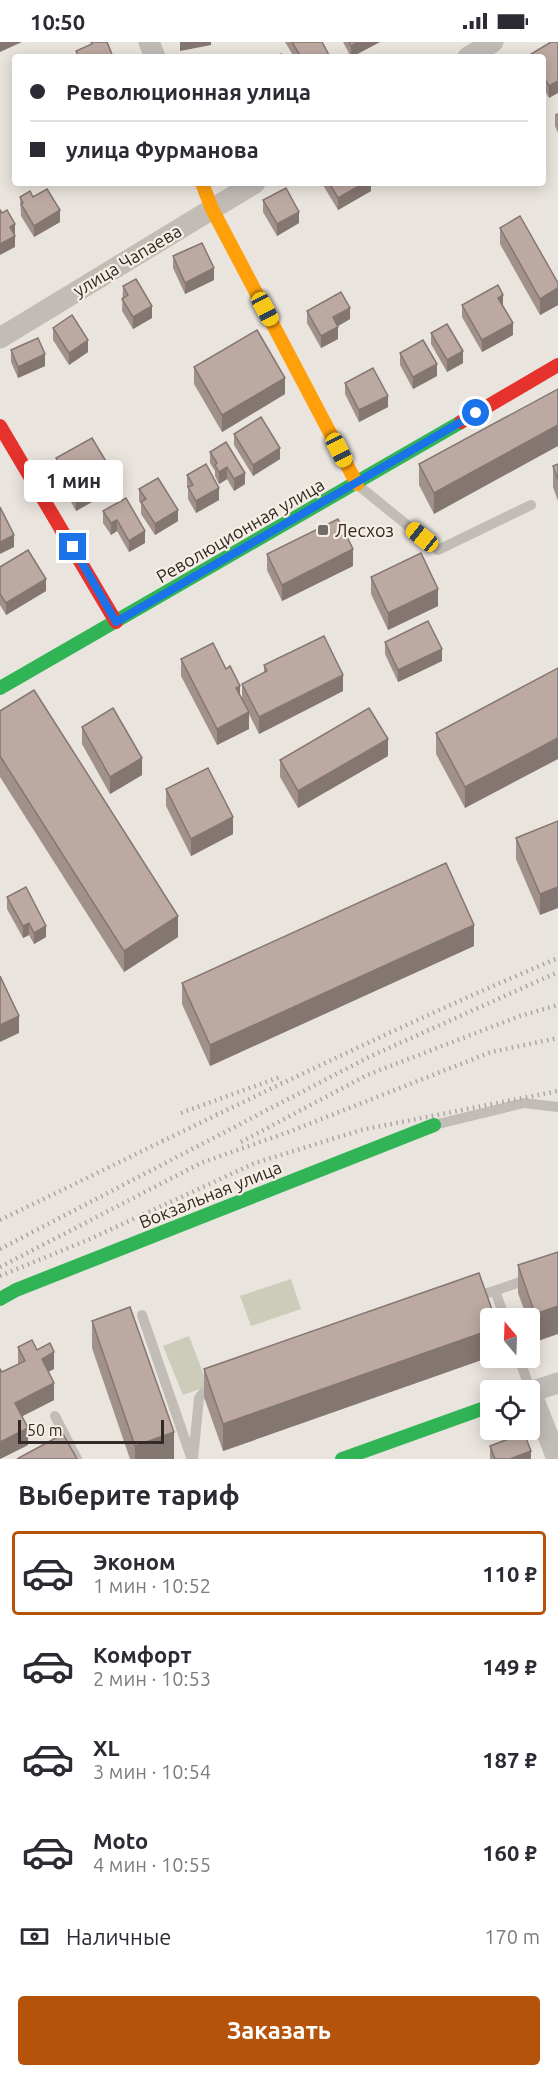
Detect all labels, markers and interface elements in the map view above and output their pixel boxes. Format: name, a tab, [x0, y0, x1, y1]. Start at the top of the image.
text: 10:50	[30, 9, 85, 34]
text: Революционная улица	[66, 79, 311, 104]
text: улица Фурманова	[66, 137, 259, 162]
street label: улица Чапаева	[69, 220, 185, 300]
car	[249, 289, 281, 329]
route start	[462, 399, 489, 426]
car	[323, 430, 355, 470]
callout: 1 мин	[23, 460, 122, 502]
text: 1 мин	[46, 469, 101, 492]
street label: Революционная улица	[152, 474, 328, 586]
car	[402, 519, 442, 555]
place label: Лесхоз	[335, 520, 394, 540]
marker: Лесхоз	[316, 523, 330, 537]
route end	[59, 533, 86, 560]
street label: Вокзальная улица	[136, 1156, 284, 1232]
north arrow	[480, 1308, 540, 1368]
map controls	[480, 1308, 540, 1440]
button: locate	[480, 1380, 540, 1440]
scale bar	[18, 1417, 164, 1444]
text: 50 m	[27, 1421, 63, 1439]
text: Выберите тариф	[18, 1480, 240, 1510]
icon: car	[21, 1546, 75, 1600]
text: Эконом	[93, 1549, 175, 1574]
text: 110 ₽	[482, 1561, 537, 1586]
text: 1 мин · 10:52	[93, 1574, 211, 1597]
icon: car	[21, 1639, 75, 1693]
text: Комфорт	[93, 1642, 192, 1667]
text: 149 ₽	[482, 1654, 537, 1679]
text: 2 мин · 10:53	[93, 1667, 211, 1690]
icon: car	[21, 1732, 75, 1786]
text: XL	[93, 1735, 120, 1760]
text: 187 ₽	[482, 1747, 537, 1772]
text: 3 мин · 10:54	[93, 1760, 211, 1783]
icon: car	[21, 1825, 75, 1879]
text: Moto	[93, 1828, 148, 1853]
text: 160 ₽	[482, 1840, 537, 1865]
text: 4 мин · 10:55	[93, 1853, 211, 1876]
icon: cash	[18, 1920, 51, 1953]
text: Наличные	[66, 1924, 171, 1949]
text: 170 m	[484, 1925, 540, 1948]
button: Заказать	[18, 1996, 540, 2065]

